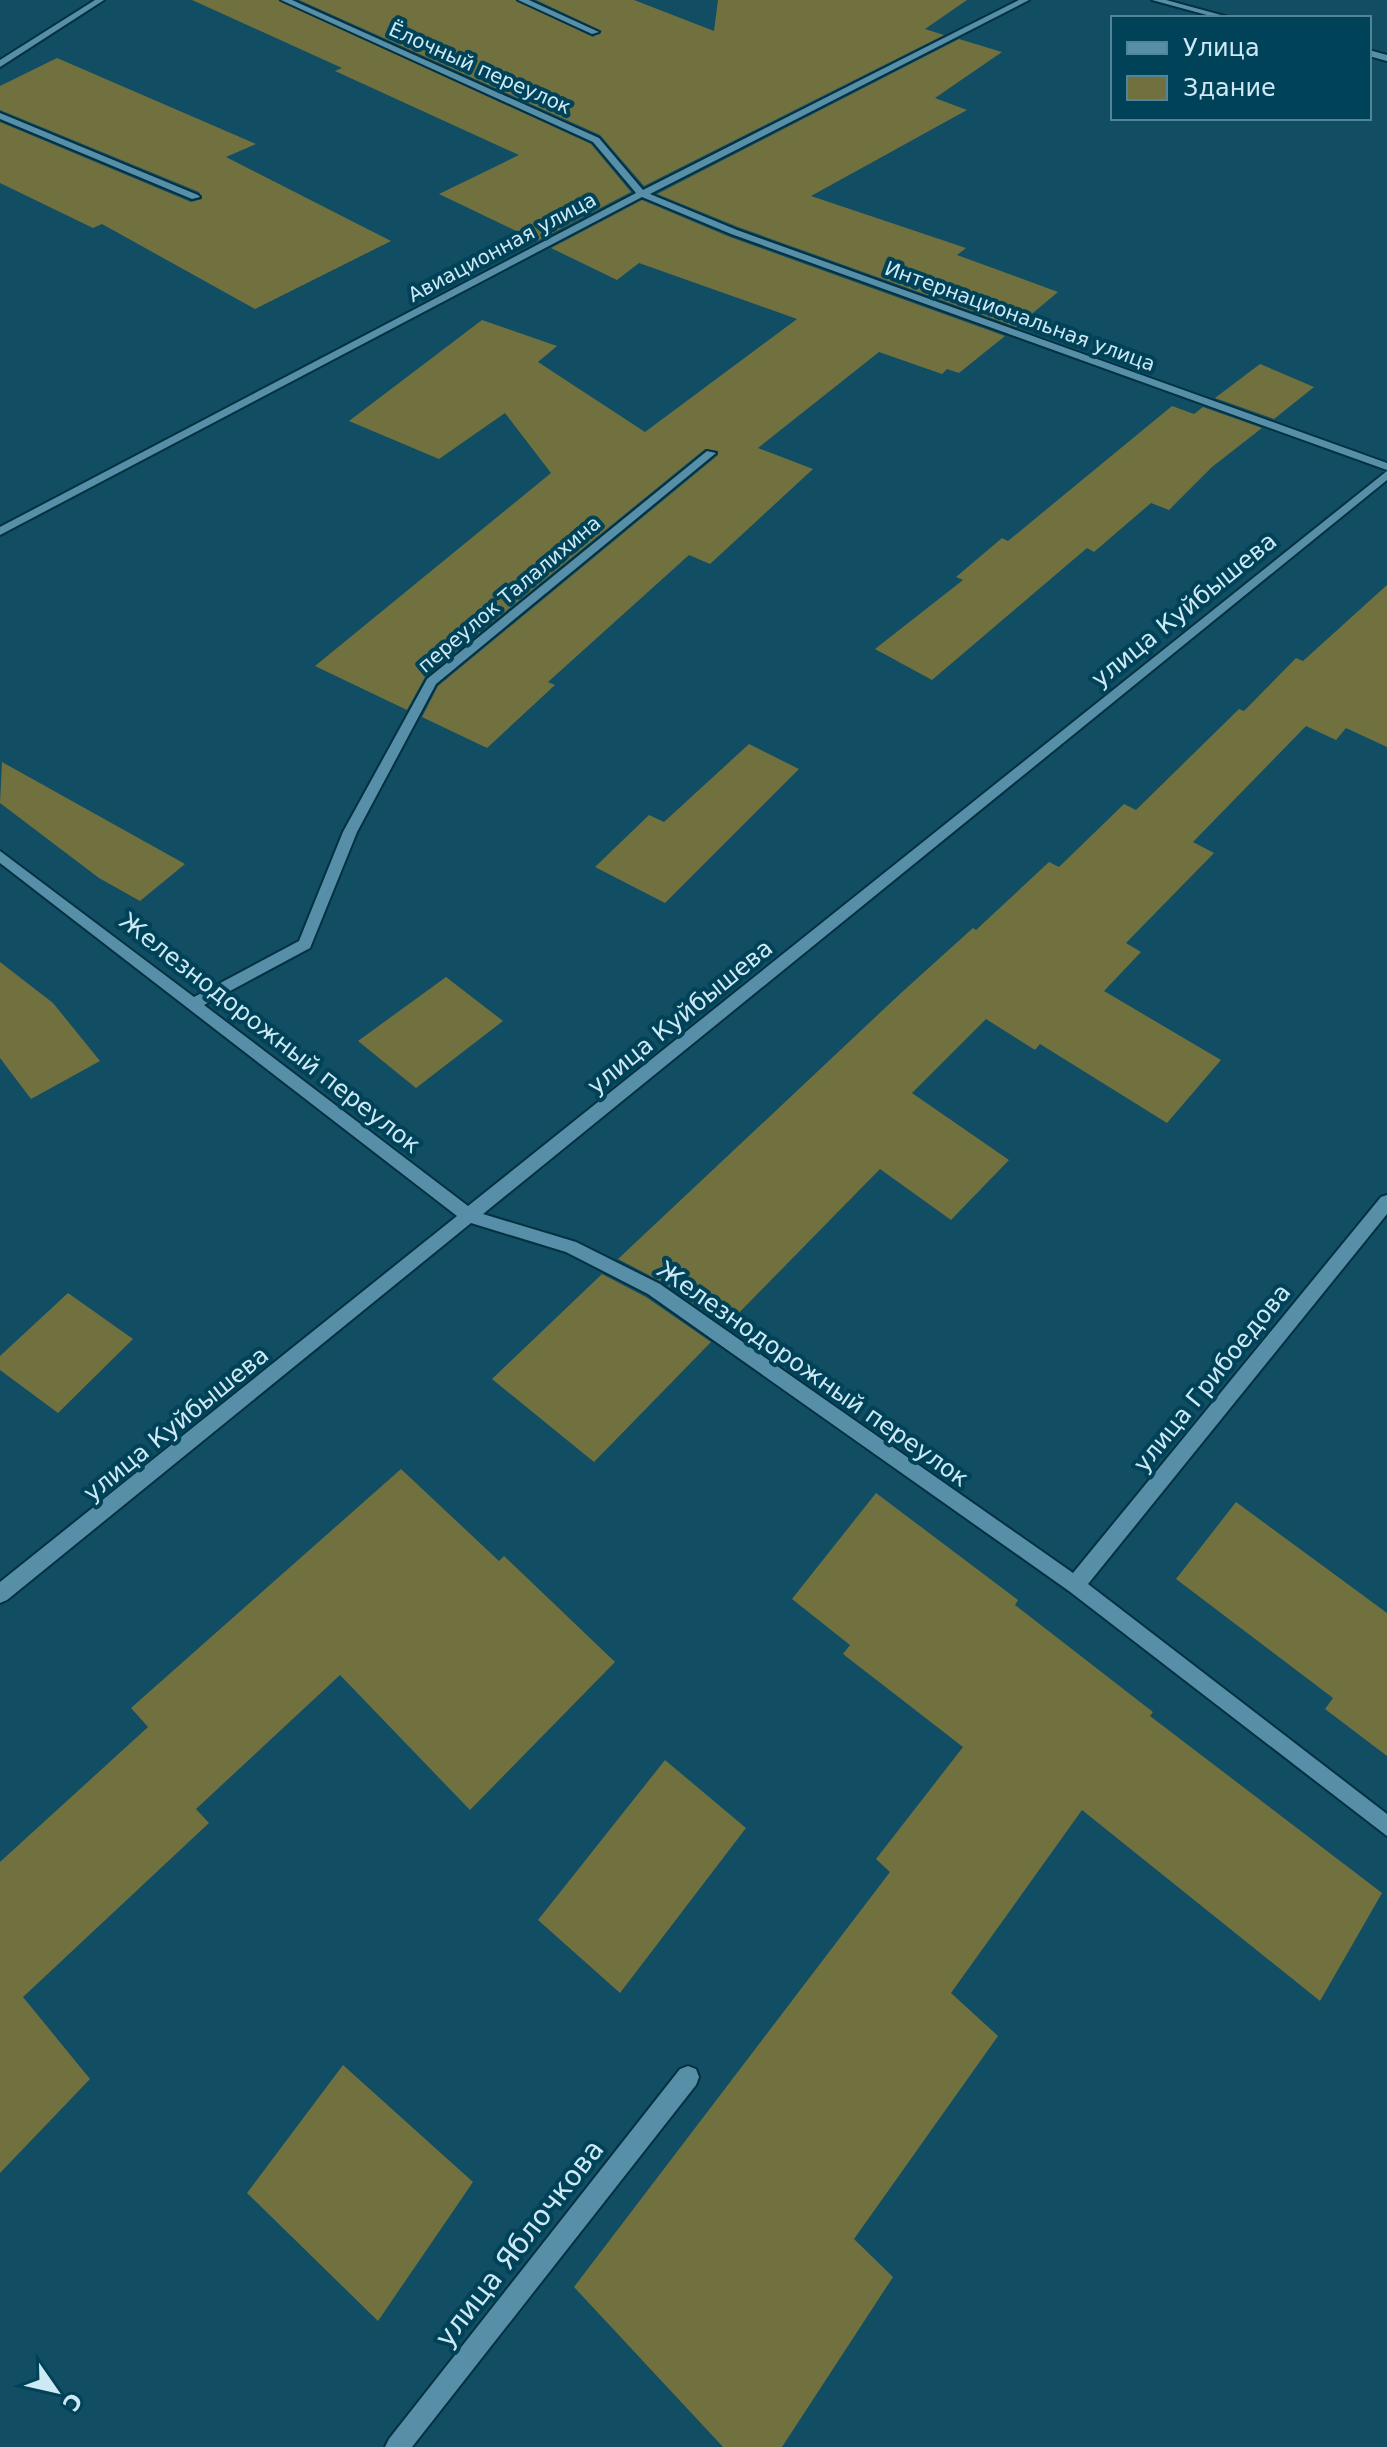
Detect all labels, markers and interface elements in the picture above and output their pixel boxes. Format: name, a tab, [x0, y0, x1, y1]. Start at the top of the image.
legend	[1111, 16, 1371, 120]
street label: Ёлочный переулок	[385, 17, 575, 119]
text: Улица	[1183, 34, 1260, 62]
text: Здание	[1183, 74, 1276, 102]
street label: Авиационная улица	[404, 187, 600, 307]
street label: Интернациональная улица	[882, 256, 1158, 376]
street label: переулок Талалихина	[413, 511, 605, 677]
street label: улица Куйбышева	[1086, 527, 1282, 693]
street label: Железнодорожный переулок	[114, 907, 426, 1159]
street label: улица Куйбышева	[582, 934, 778, 1100]
street label: Железнодорожный переулок	[652, 1255, 974, 1493]
street label: улица Грибоедова	[1128, 1278, 1296, 1478]
street label: улица Куйбышева	[78, 1341, 274, 1507]
street label: улица Яблочкова	[428, 2133, 611, 2353]
north arrow	[16, 2351, 96, 2431]
text: С	[57, 2388, 87, 2416]

